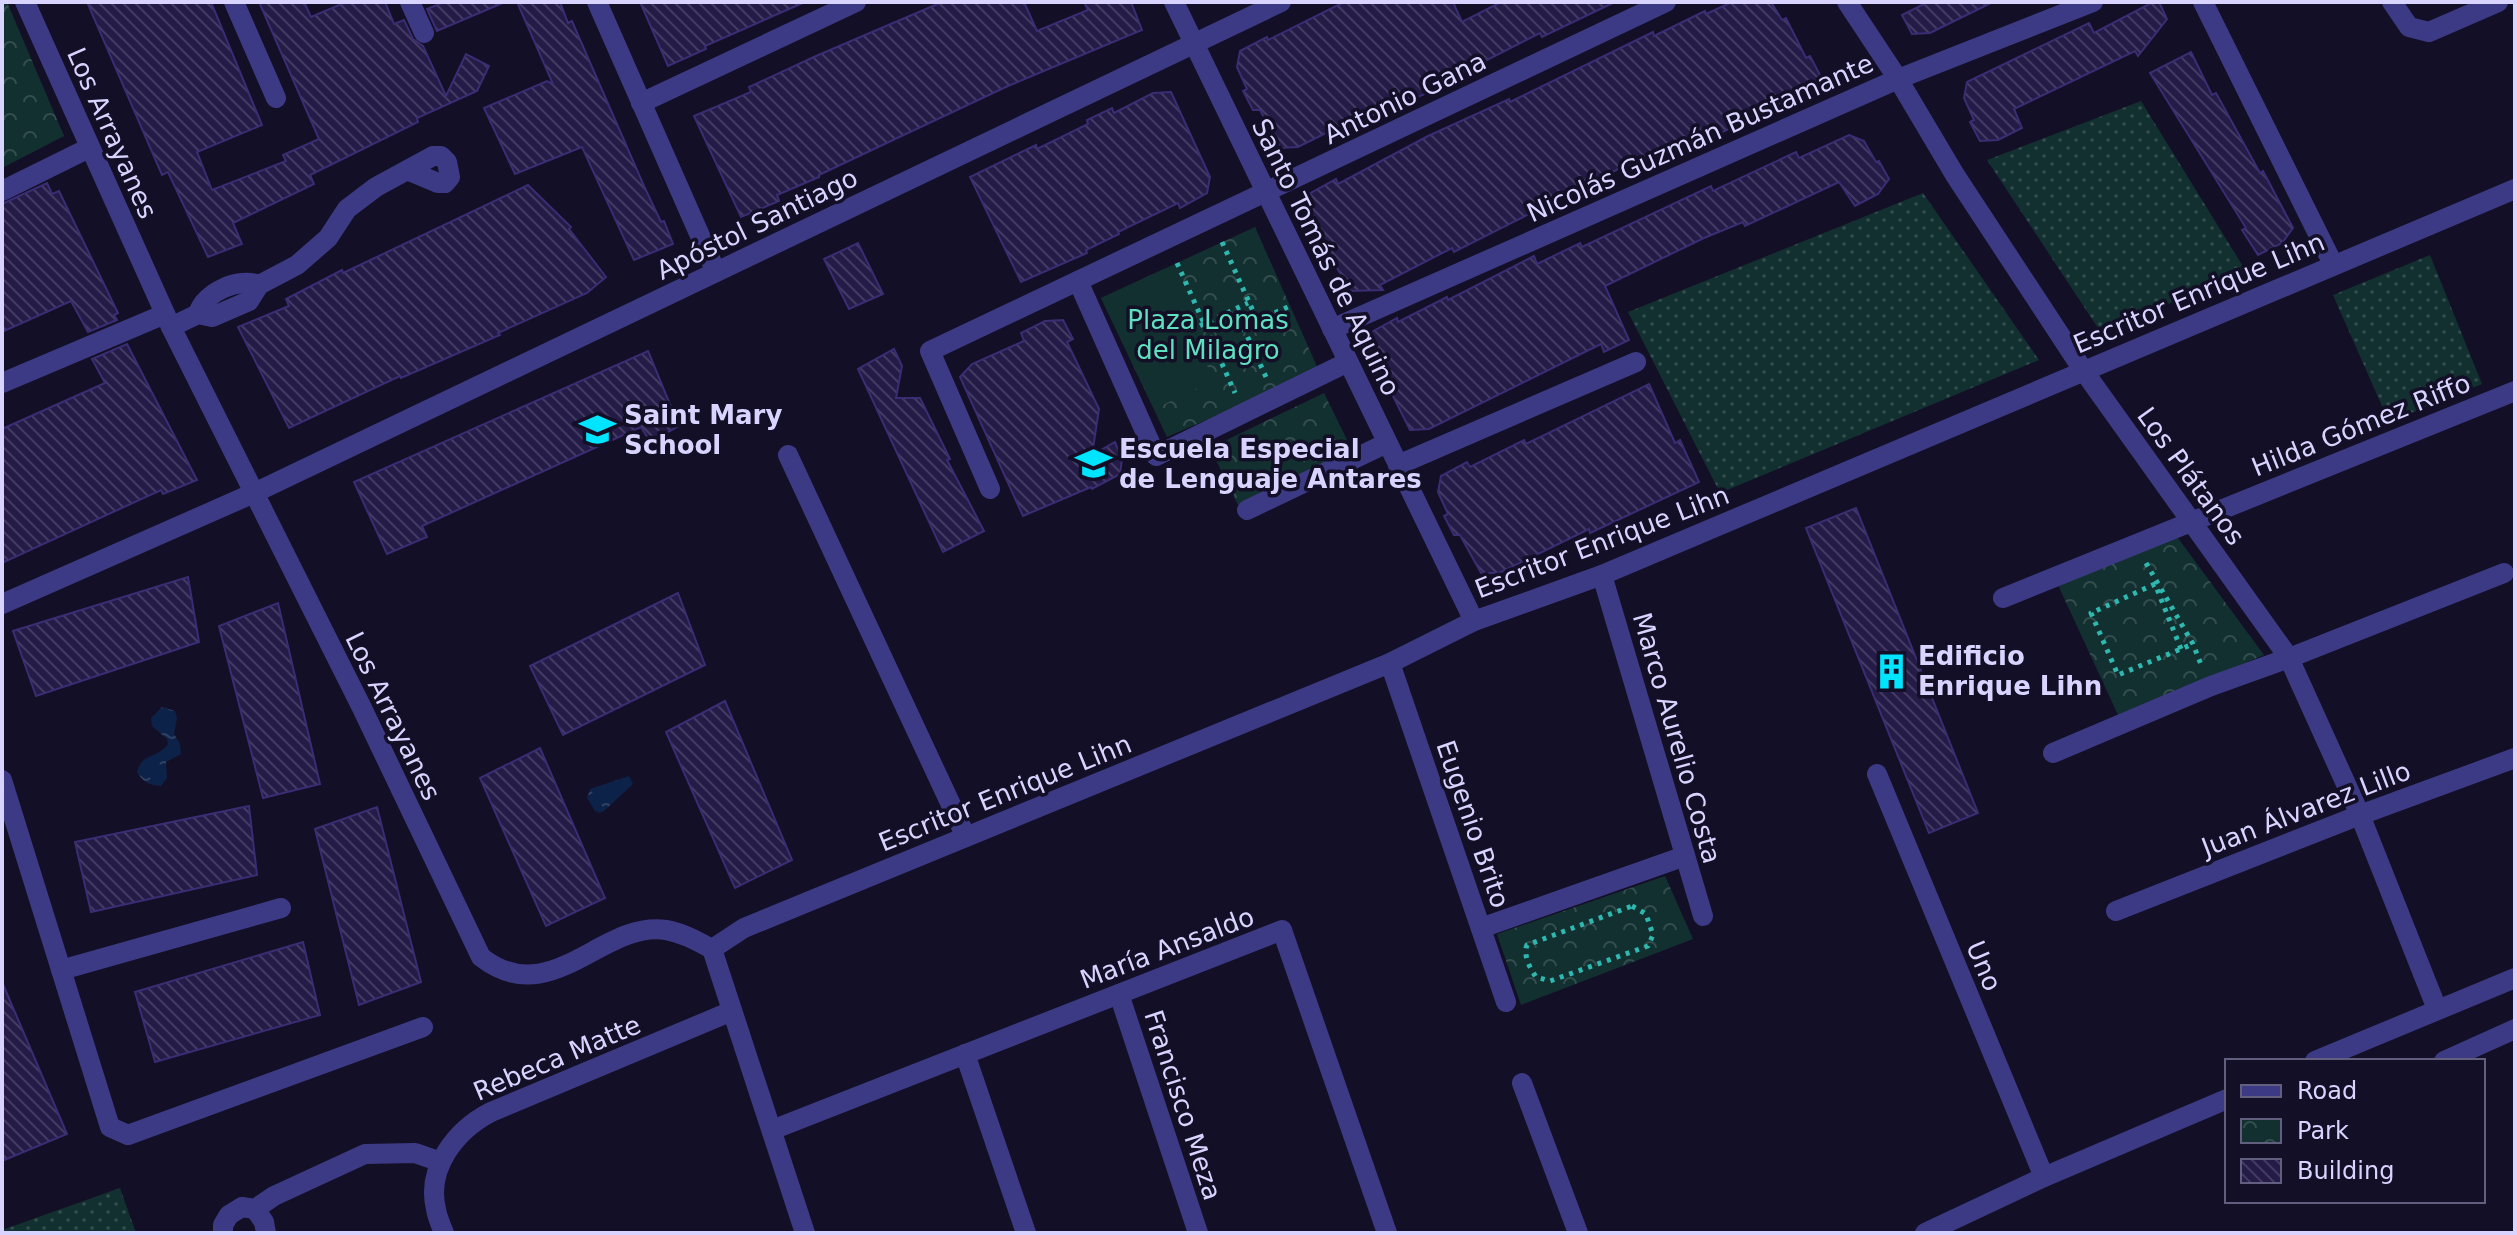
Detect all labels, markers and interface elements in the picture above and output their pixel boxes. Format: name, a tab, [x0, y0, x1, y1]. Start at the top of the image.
street label: Los Arrayanes	[61, 43, 163, 223]
street label: Antonio Gana	[1319, 46, 1491, 150]
street label: Nicolás Guzmán Bustamante	[1522, 48, 1878, 228]
street label: Santo Tomás de Aquino	[1246, 114, 1406, 400]
street label: Apóstol Santiago	[652, 162, 862, 286]
street label: Escritor Enrique Lihn	[2069, 226, 2329, 360]
park label: Plaza Lomas del Milagro	[1127, 305, 1289, 365]
street label: Hilda Gómez Riffo	[2247, 367, 2475, 483]
place label: Saint Mary School	[624, 400, 782, 460]
street label: Los Plátanos	[2131, 401, 2251, 551]
school or university icon: Saint Mary School	[579, 411, 617, 449]
place label: Escuela Especial de Lenguaje Antares	[1119, 434, 1422, 494]
school or university icon: Escuela Especial de Lenguaje Antares	[1074, 445, 1112, 483]
street label: Escritor Enrique Lihn	[1471, 480, 1733, 604]
street label: Marco Aurelio Costa	[1627, 609, 1727, 867]
street label: Los Arrayanes	[339, 627, 447, 805]
place label: Edificio Enrique Lihn	[1918, 641, 2102, 701]
building icon: Edificio Enrique Lihn	[1873, 652, 1911, 690]
street label: Escritor Enrique Lihn	[874, 729, 1136, 857]
street label: Eugenio Brito	[1430, 736, 1516, 912]
street label: Juan Álvarez Lillo	[2195, 754, 2415, 863]
street label: María Ansaldo	[1076, 901, 1258, 995]
street label: Uno	[1960, 936, 2008, 996]
street label: Francisco Meza	[1138, 1006, 1228, 1204]
street label: Rebeca Matte	[469, 1009, 645, 1107]
legend	[2225, 1059, 2485, 1203]
text: Road	[2297, 1077, 2357, 1105]
text: Park	[2297, 1117, 2349, 1145]
text: Building	[2297, 1157, 2394, 1185]

